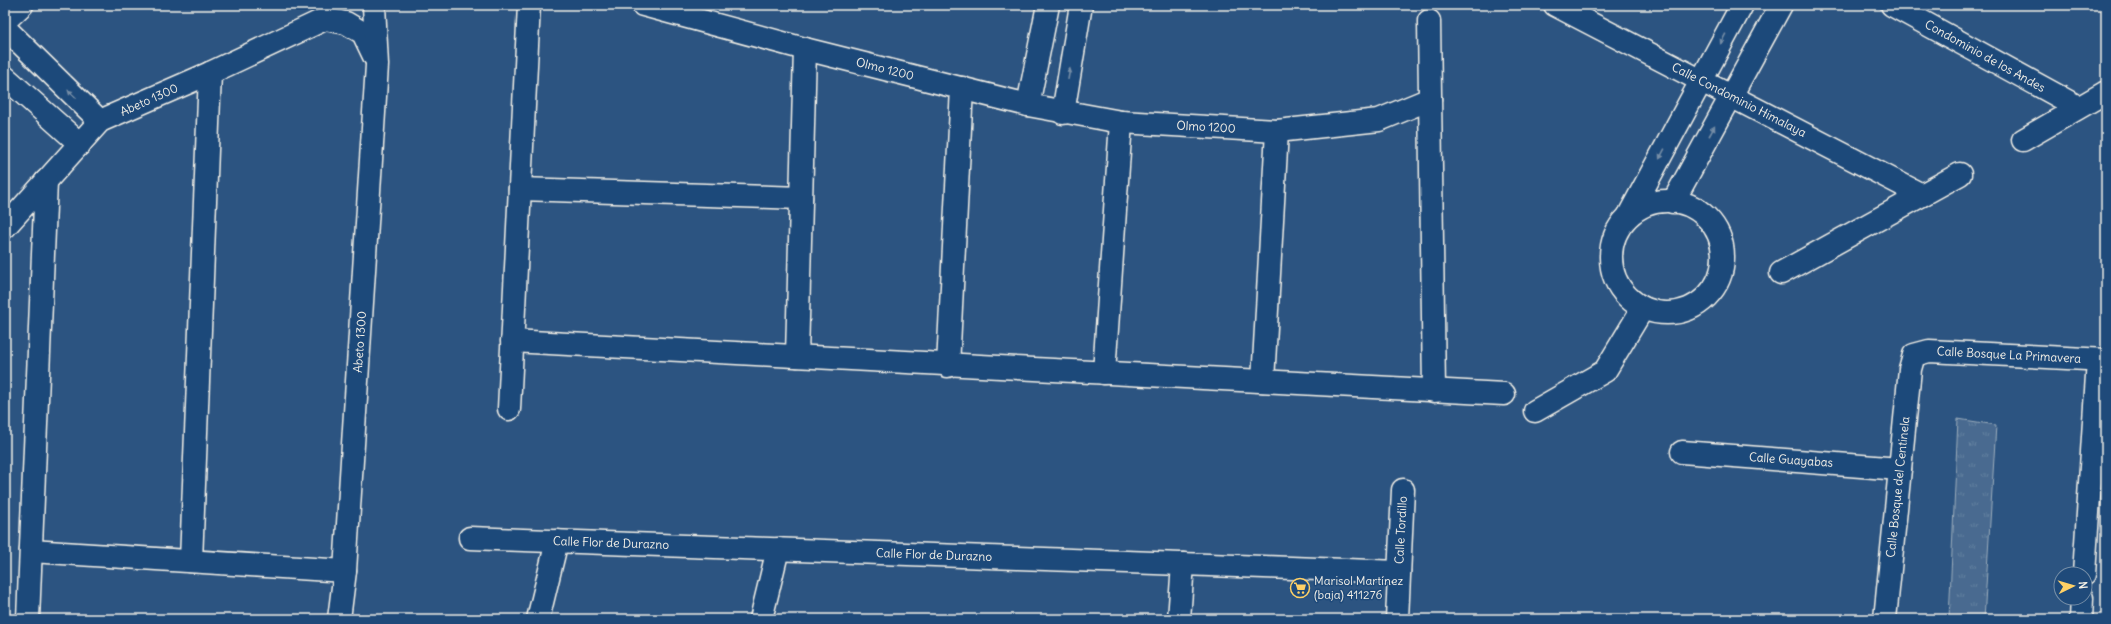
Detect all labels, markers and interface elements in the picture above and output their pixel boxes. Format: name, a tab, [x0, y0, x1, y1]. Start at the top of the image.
street label: Condominio de los Andes	[1922, 16, 2048, 95]
one-way arrow	[1720, 34, 1726, 45]
street label: Olmo 1200	[855, 54, 916, 83]
street label: Calle Condominio Himalaya	[1669, 59, 1809, 140]
one-way arrow	[1066, 68, 1072, 80]
street label: Abeto 1300	[118, 80, 180, 119]
one-way arrow	[67, 90, 77, 99]
street label: Olmo 1200	[1176, 117, 1236, 136]
one-way arrow	[1708, 125, 1715, 137]
one-way arrow	[1659, 148, 1665, 160]
street label: Abeto 1300	[350, 311, 369, 373]
street label: Calle Bosque La Primavera	[1936, 343, 2082, 366]
street label: Calle Bosque del Centinela	[1883, 415, 1912, 558]
street label: Calle Guayabas	[1748, 449, 1834, 470]
street label: Calle Tordillo	[1391, 495, 1410, 564]
street label: Calle Flor de Durazno	[553, 533, 670, 552]
street label: Calle Flor de Durazno	[876, 545, 993, 564]
north arrow	[2053, 566, 2093, 606]
place label: Marisol Martínez (baja) 411276	[1314, 573, 1403, 602]
supermarket icon: Marisol Martínez (baja) 411276	[1289, 577, 1311, 599]
text: N	[2076, 581, 2090, 590]

